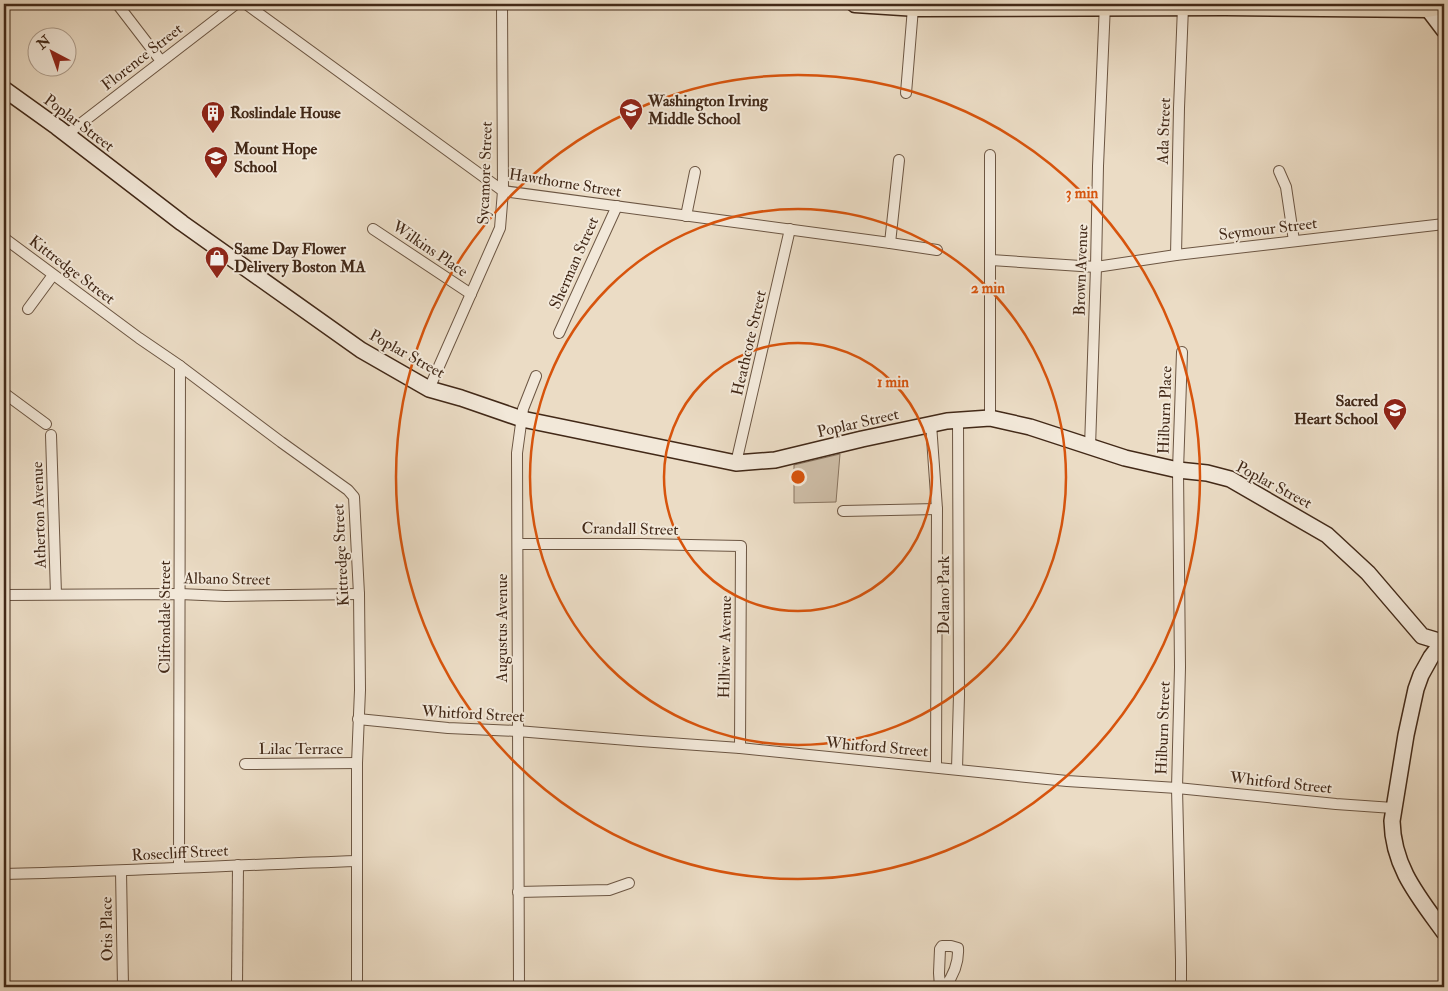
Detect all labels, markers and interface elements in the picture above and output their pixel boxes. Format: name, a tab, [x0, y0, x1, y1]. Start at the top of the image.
street label: Florence Street	[97, 19, 187, 95]
north arrow	[28, 28, 78, 78]
text: N	[33, 32, 54, 54]
street label: Poplar Street	[39, 90, 118, 157]
place label: Washington Irving Middle School	[647, 91, 769, 129]
school or university icon: Washington Irving Middle School	[618, 97, 644, 131]
street label: Ada Street	[1153, 97, 1175, 166]
building icon: Roslindale House	[200, 100, 226, 134]
place label: Roslindale House	[230, 103, 341, 123]
street label: Sycamore Street	[473, 121, 497, 225]
place label: Mount Hope School	[233, 139, 318, 177]
school or university icon: Mount Hope School	[203, 145, 229, 179]
street label: Hawthorne Street	[507, 164, 623, 202]
text: 3 min	[1066, 184, 1098, 203]
street label: Seymour Street	[1218, 213, 1318, 245]
street label: Sherman Street	[545, 214, 603, 312]
street label: Wilkins Place	[388, 216, 472, 282]
street label: Brown Avenue	[1069, 224, 1093, 316]
street label: Kittredge Street	[25, 231, 119, 309]
place label: Same Day Flower Delivery Boston MA	[234, 239, 366, 278]
shop icon: Same Day Flower Delivery Boston MA	[204, 245, 230, 279]
text: 2 min	[971, 279, 1005, 298]
street label: Heathcote Street	[727, 288, 771, 398]
street label: Poplar Street	[365, 325, 448, 384]
street label: Hilburn Place	[1153, 365, 1177, 454]
text: 1 min	[877, 373, 909, 392]
place label: Sacred Heart School	[1294, 391, 1379, 429]
school or university icon: Sacred Heart School	[1382, 397, 1408, 431]
street label: Poplar Street	[815, 404, 901, 443]
street label: Poplar Street	[1232, 457, 1315, 514]
street label: Atherton Avenue	[27, 461, 51, 570]
centre of rings	[789, 468, 807, 486]
street label: Kittredge Street	[328, 503, 354, 607]
street label: Crandall Street	[581, 518, 679, 540]
street label: Delano Park	[934, 555, 954, 634]
street label: Cliftondale Street	[155, 560, 175, 674]
street label: Albano Street	[183, 568, 270, 590]
street label: Augustus Avenue	[492, 573, 512, 683]
street label: Hillview Avenue	[714, 595, 736, 699]
street label: Hilburn Street	[1151, 681, 1175, 775]
street label: Whitford Street	[420, 701, 525, 727]
street label: Whitford Street	[824, 732, 929, 761]
street label: Lilac Terrace	[259, 739, 344, 759]
street label: Whitford Street	[1228, 768, 1333, 798]
street label: Rosecliff Street	[131, 840, 229, 866]
street label: Otis Place	[96, 896, 118, 961]

